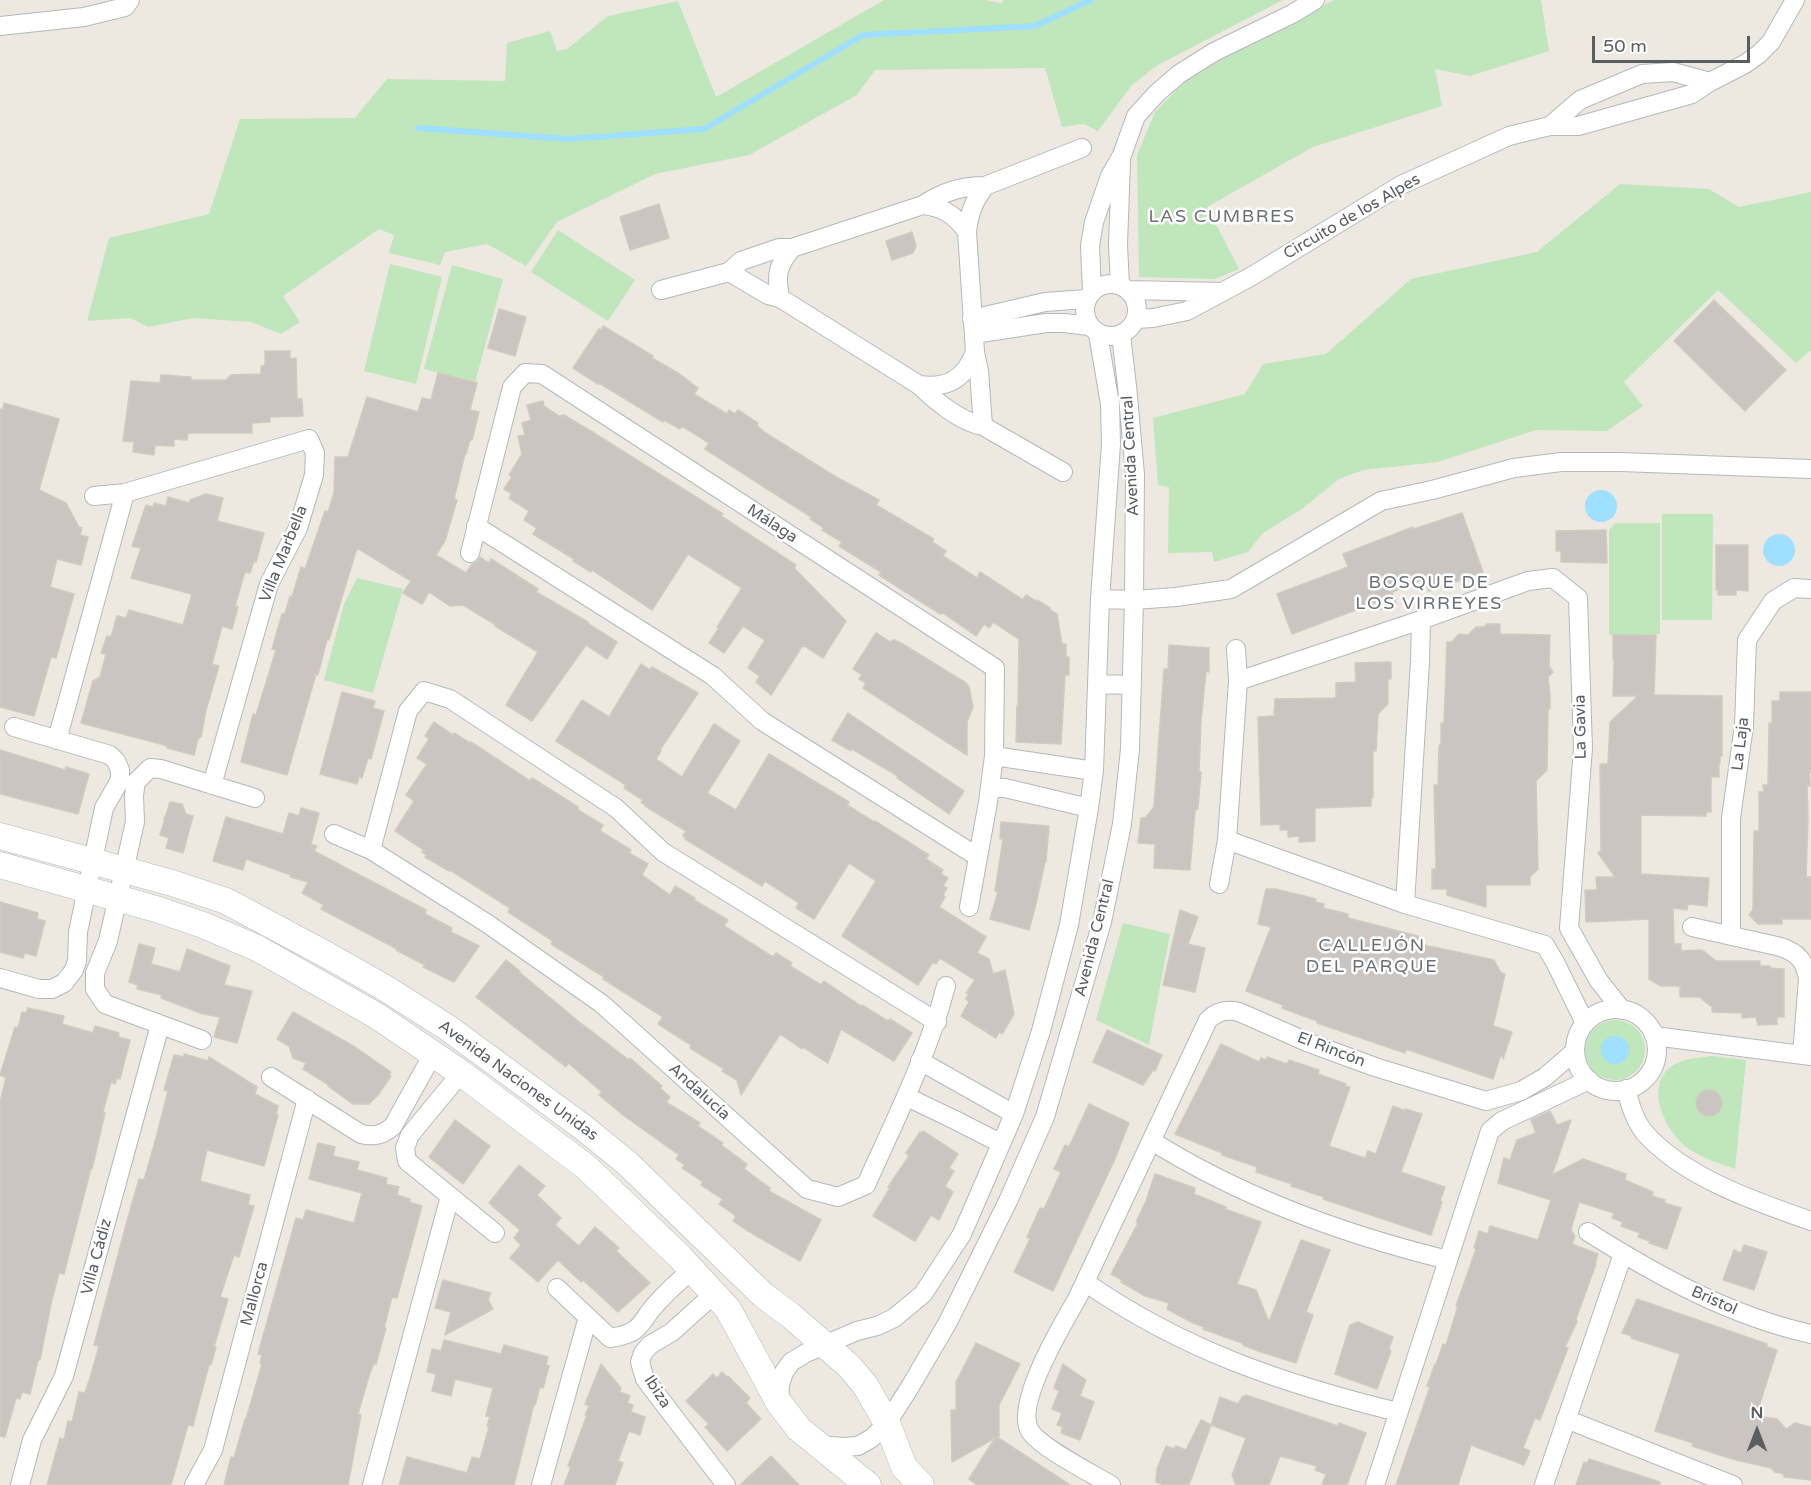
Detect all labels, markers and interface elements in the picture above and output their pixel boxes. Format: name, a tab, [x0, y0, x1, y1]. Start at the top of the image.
scale bar	[1595, 24, 1752, 62]
text: 50 m	[1603, 35, 1647, 57]
street label: Circuito de los Alpes	[1280, 170, 1424, 264]
district label: LAS CUMBRES	[1148, 206, 1296, 228]
street label: Avenida Central	[1118, 395, 1144, 517]
street label: Málaga	[743, 501, 801, 547]
street label: Villa Marbella	[256, 503, 312, 605]
district label: BOSQUE DE LOS VIRREYES	[1355, 572, 1503, 614]
street label: La Gavia	[1571, 694, 1591, 760]
street label: La Laja	[1728, 716, 1754, 772]
street label: Avenida Central	[1071, 877, 1119, 999]
district label: CALLEJÓN DEL PARQUE	[1306, 935, 1438, 978]
street label: Avenida Naciones Unidas	[434, 1017, 602, 1145]
street label: El Rincón	[1294, 1028, 1368, 1072]
street label: Andalucía	[664, 1059, 734, 1125]
street label: Villa Cádiz	[78, 1217, 116, 1297]
street label: Mallorca	[237, 1260, 273, 1328]
street label: Bristol	[1688, 1282, 1740, 1320]
street label: Ibiza	[639, 1372, 675, 1412]
north arrow	[1727, 1401, 1787, 1461]
text: N	[1751, 1403, 1763, 1423]

